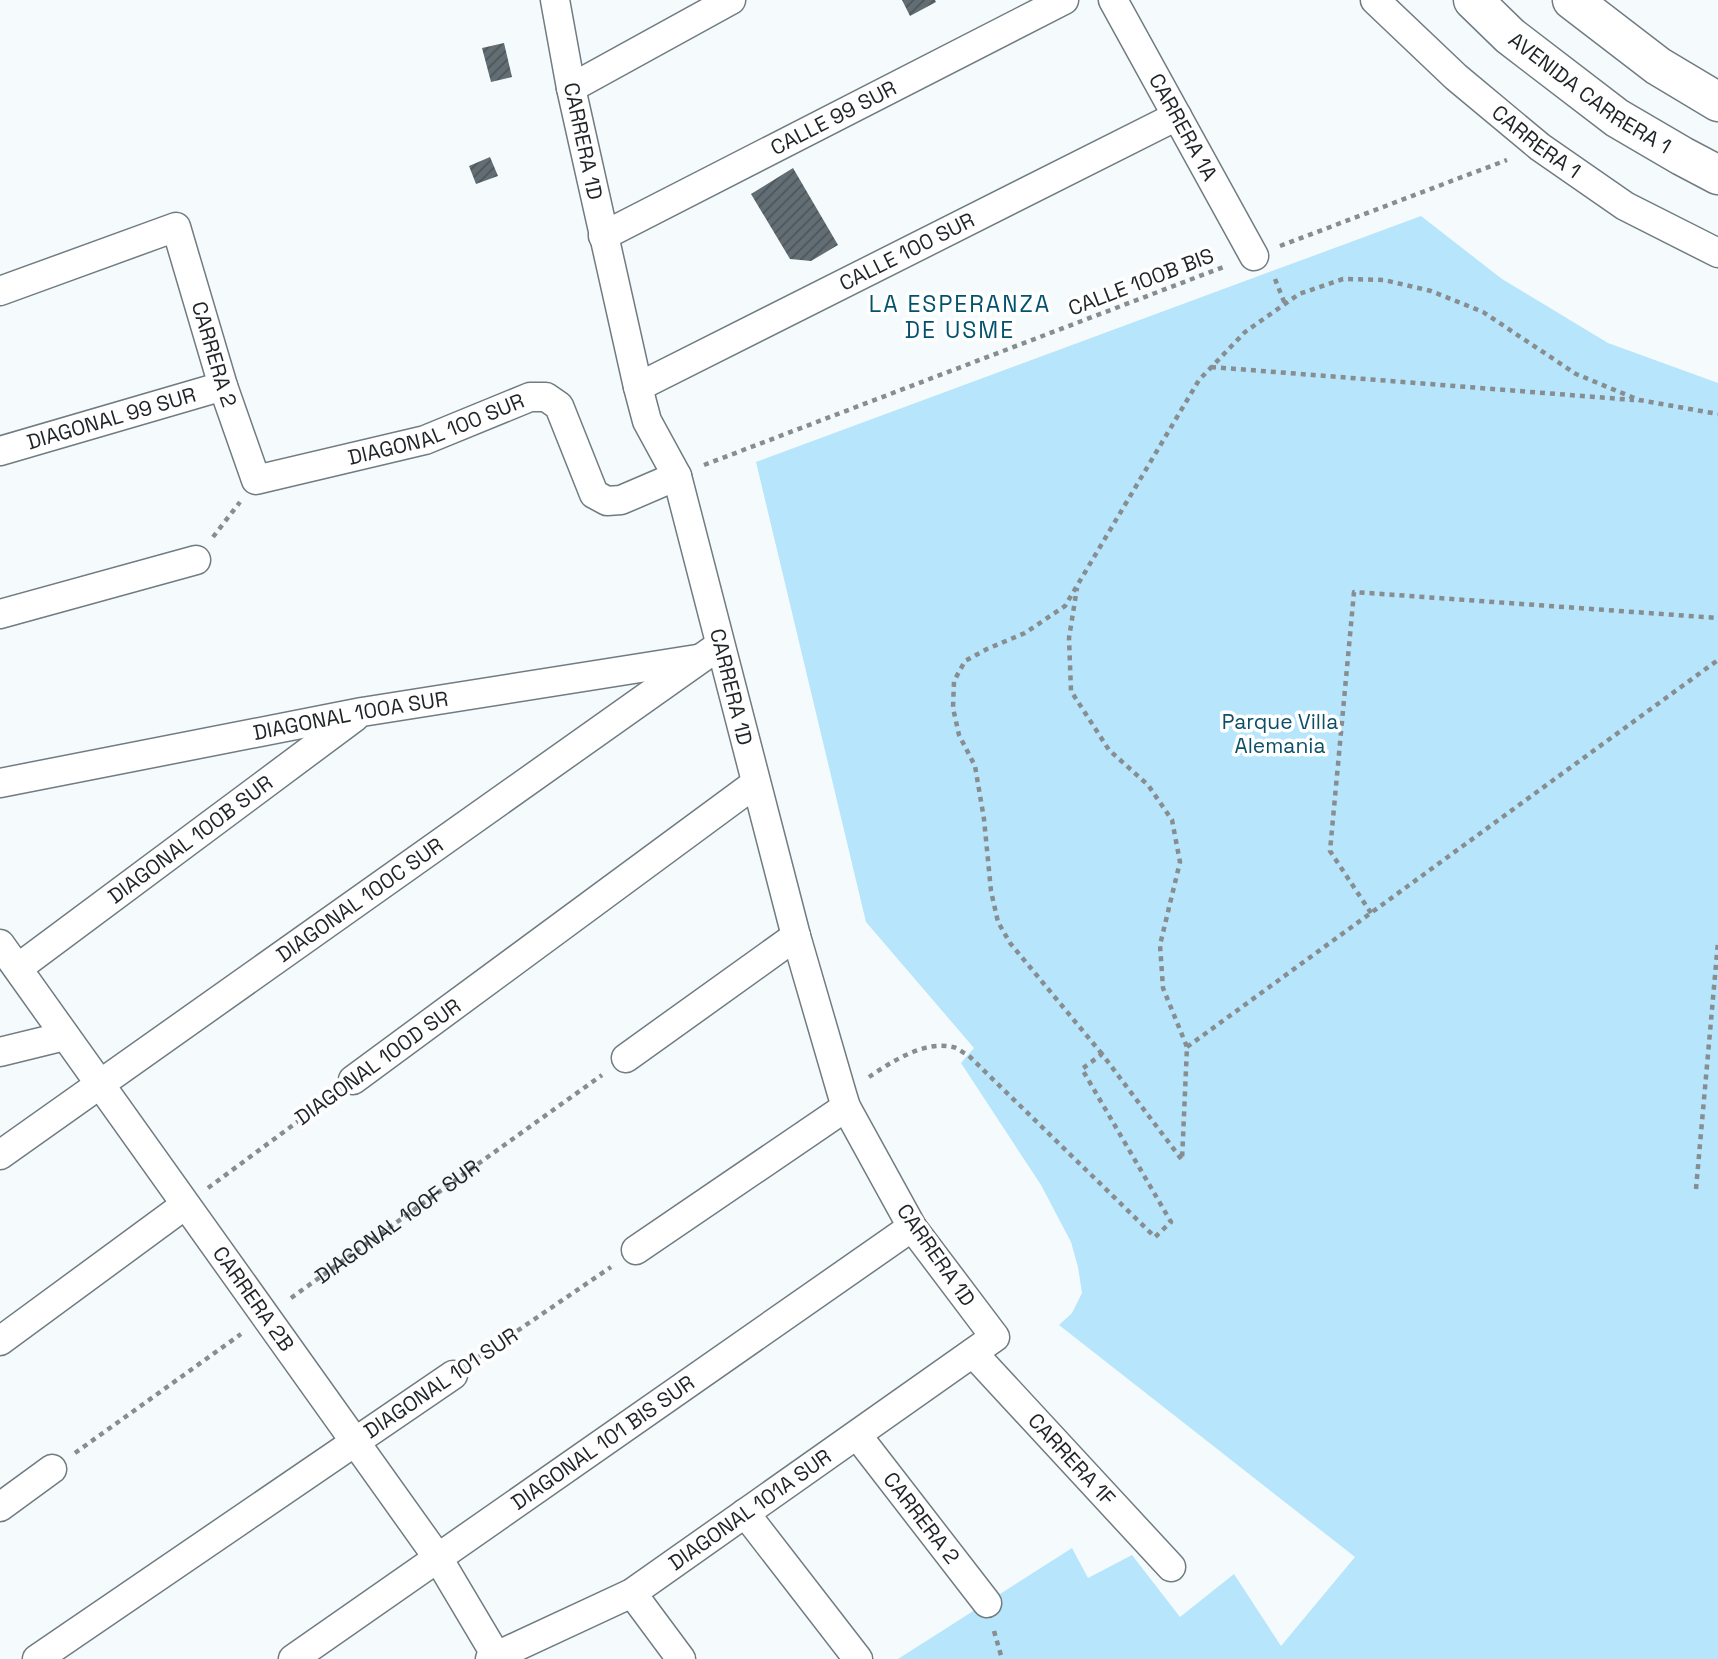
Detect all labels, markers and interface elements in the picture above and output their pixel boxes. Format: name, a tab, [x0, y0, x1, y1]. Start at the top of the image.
street label: AVENIDA CARRERA 1	[1505, 27, 1679, 159]
street label: CARRERA 1A	[1143, 68, 1224, 185]
street label: CALLE 99 SUR	[766, 74, 901, 161]
street label: CARRERA 1D	[558, 80, 609, 202]
street label: CARRERA 1	[1487, 99, 1585, 183]
street label: CALLE 100 SUR	[835, 206, 979, 297]
street label: CALLE 100B BIS	[1064, 241, 1217, 322]
district label: LA ESPERANZA DE USME	[869, 289, 1051, 345]
street label: CARRERA 2	[186, 298, 243, 411]
street label: DIAGONAL 99 SUR	[24, 381, 199, 455]
street label: DIAGONAL 100 SUR	[345, 387, 528, 471]
street label: CARRERA 1D	[704, 626, 759, 748]
street label: DIAGONAL 100A SUR	[251, 685, 450, 746]
park label: Parque Villa Alemania	[1222, 708, 1338, 759]
street label: DIAGONAL 100B SUR	[102, 769, 278, 909]
street label: DIAGONAL 100C SUR	[271, 831, 448, 968]
street label: DIAGONAL 100D SUR	[289, 992, 466, 1131]
street label: DIAGONAL 100F SUR	[310, 1153, 485, 1289]
street label: CARRERA 1D	[891, 1198, 982, 1311]
street label: CARRERA 2B	[207, 1241, 300, 1357]
street label: DIAGONAL 101 SUR	[359, 1321, 523, 1444]
street label: DIAGONAL 101 BIS SUR	[506, 1369, 700, 1516]
street label: CARRERA 1F	[1022, 1407, 1121, 1511]
street label: DIAGONAL 101A SUR	[663, 1443, 836, 1576]
street label: CARRERA 2	[878, 1466, 966, 1569]

